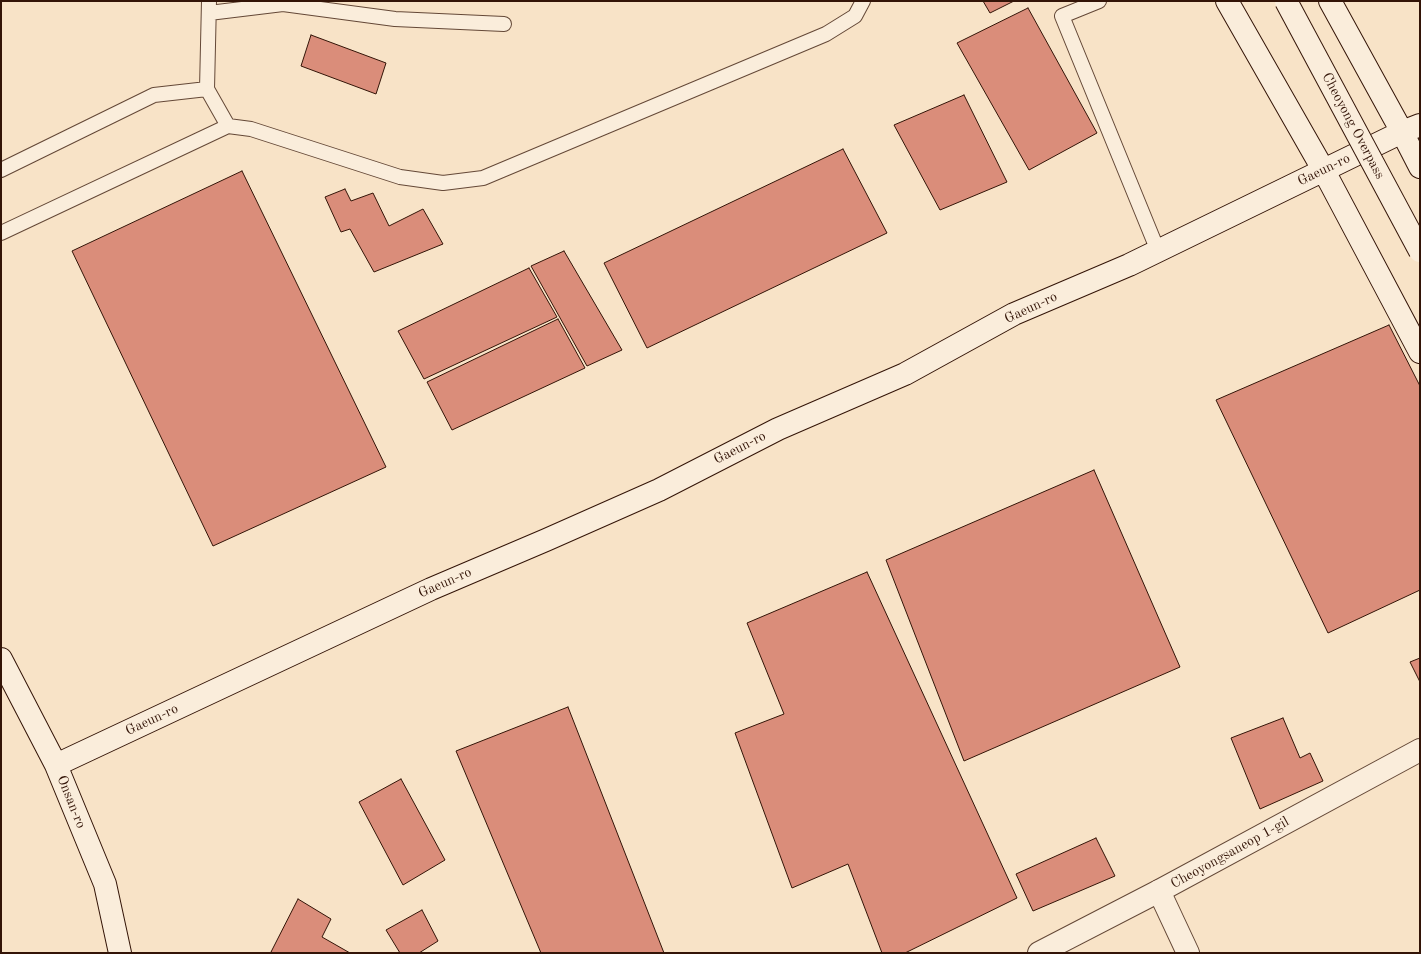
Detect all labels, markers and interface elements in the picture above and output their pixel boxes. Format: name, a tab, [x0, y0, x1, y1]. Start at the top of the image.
street label: Cheoyong Overpass	[1318, 70, 1388, 182]
street label: Gaeun-ro	[1295, 150, 1353, 190]
street label: Gaeun-ro	[1002, 288, 1060, 328]
street label: Gaeun-ro	[711, 428, 769, 468]
street label: Gaeun-ro	[416, 564, 474, 602]
street label: Gaeun-ro	[123, 700, 181, 740]
street label: Onsan-ro	[53, 773, 89, 831]
street label: Cheoyongsaneop 1-gil	[1168, 813, 1292, 893]

